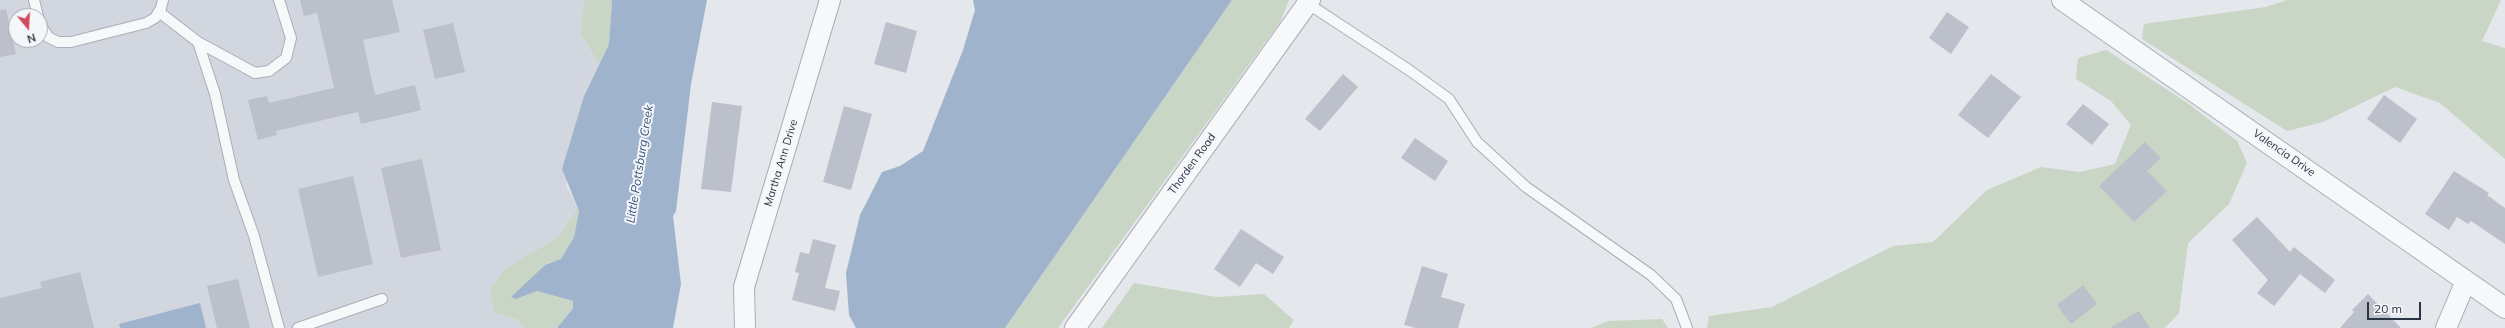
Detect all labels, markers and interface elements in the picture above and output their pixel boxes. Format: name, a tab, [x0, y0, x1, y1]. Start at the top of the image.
north arrow	[8, 8, 48, 48]
text: N	[25, 31, 38, 46]
water label: Little Pottsburg Creek	[624, 104, 656, 224]
street label: Martha Ann Drive	[761, 118, 801, 208]
street label: Valencia Drive	[2250, 127, 2318, 179]
street label: Thorden Road	[1165, 131, 1219, 197]
scale bar	[2369, 294, 2423, 320]
text: 20 m	[2374, 301, 2402, 316]

